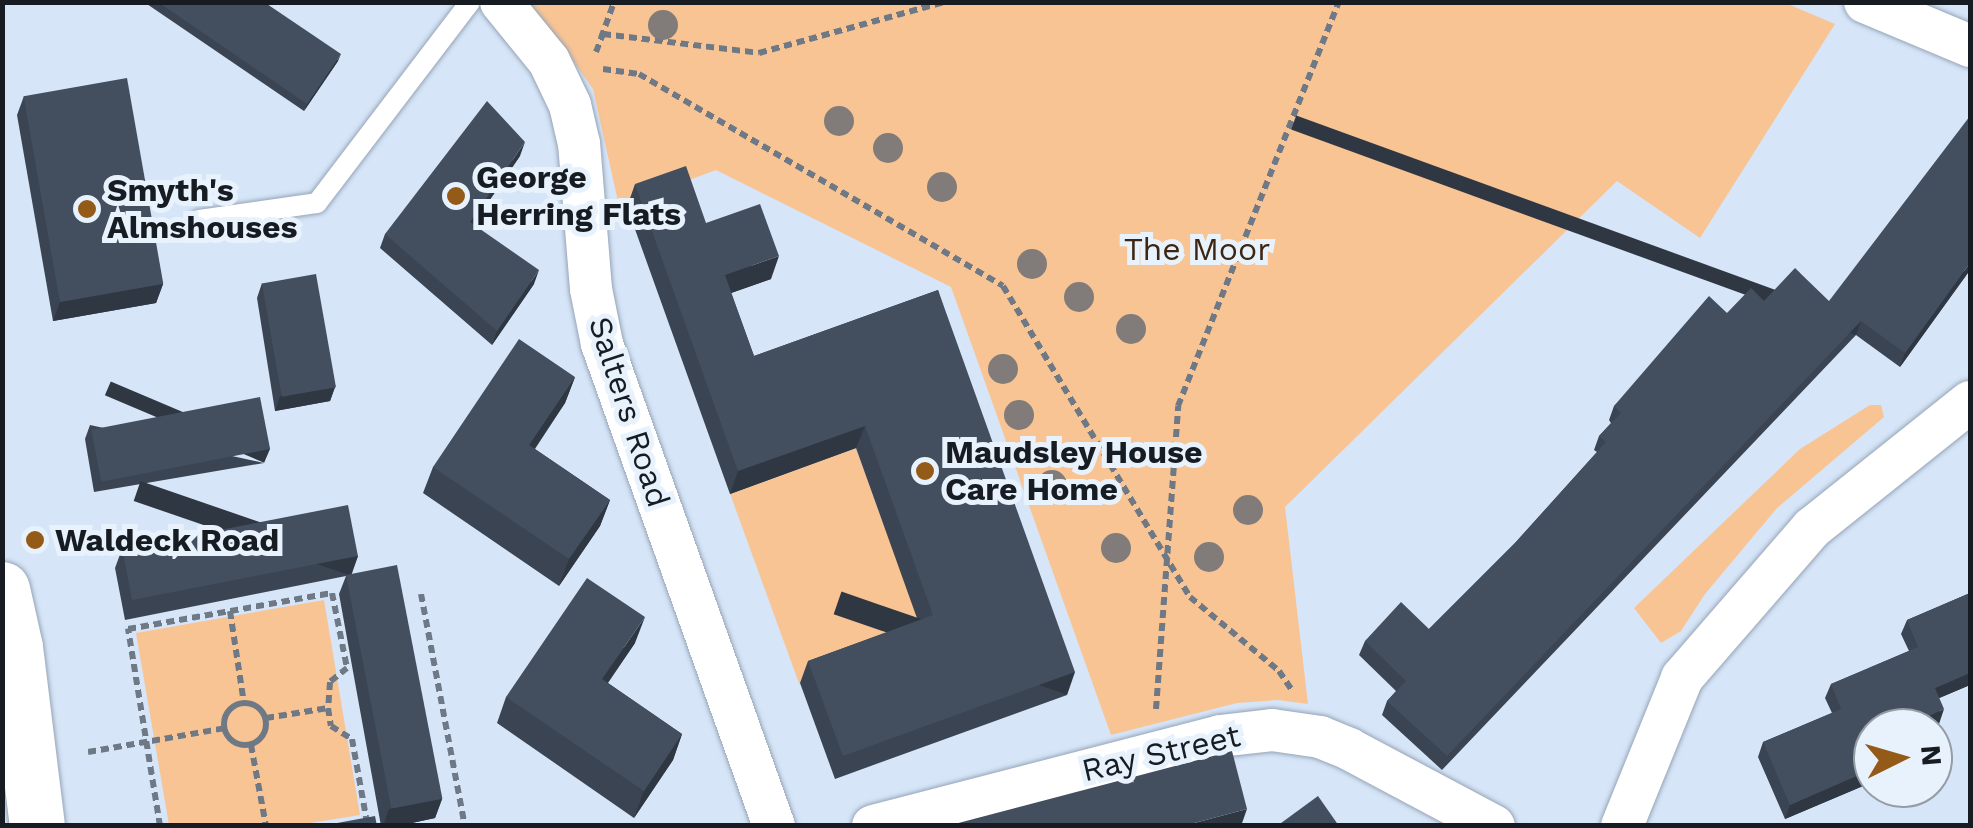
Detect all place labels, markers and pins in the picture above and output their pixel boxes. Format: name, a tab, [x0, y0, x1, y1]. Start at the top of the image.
place label: George Herring Flats	[476, 159, 681, 234]
place label: Smyth's Almshouses	[107, 172, 298, 247]
marker: George Herring Flats	[445, 185, 467, 207]
marker: Smyth's Almshouses	[76, 198, 98, 220]
place label: Maudsley House Care Home	[945, 434, 1203, 509]
marker: Maudsley House Care Home	[914, 460, 936, 482]
place label: Waldeck Road	[55, 521, 280, 559]
marker: Waldeck Road	[24, 529, 46, 551]

